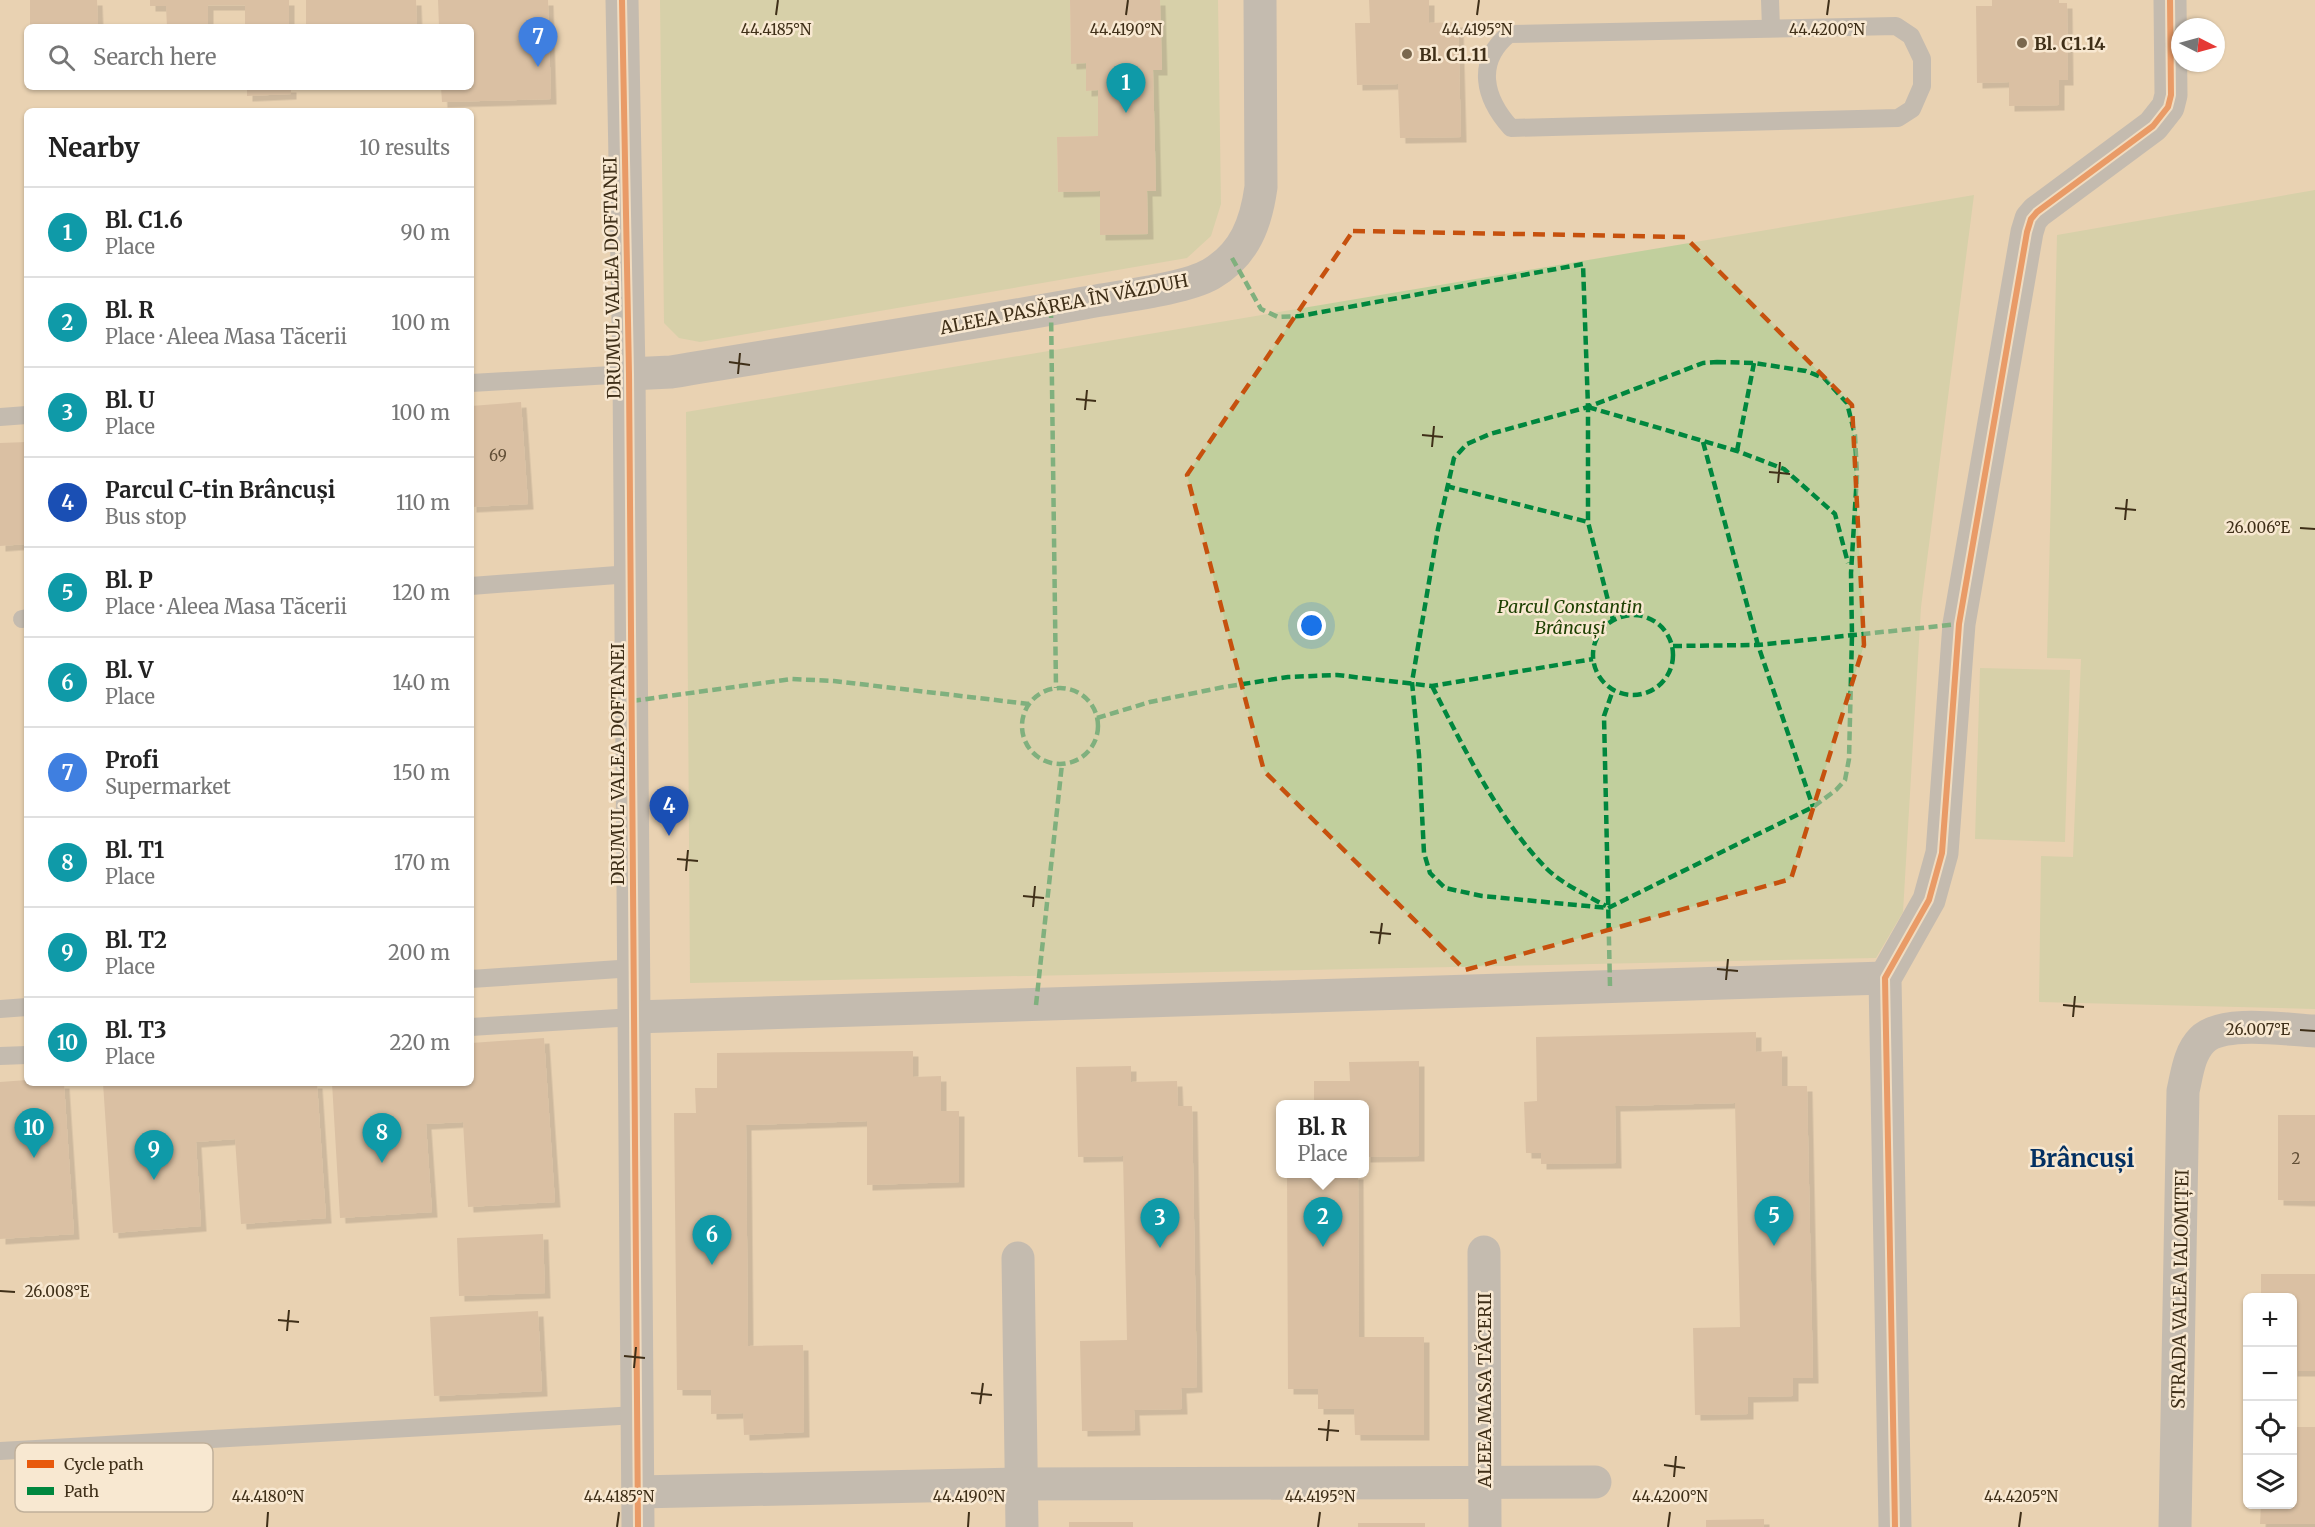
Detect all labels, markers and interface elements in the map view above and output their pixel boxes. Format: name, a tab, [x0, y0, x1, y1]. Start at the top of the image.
pin: 7	[518, 17, 558, 67]
north arrow	[2171, 18, 2225, 72]
text: 44.4185°N	[741, 20, 812, 39]
text: 44.4190°N	[1090, 20, 1163, 39]
text: 44.4195°N	[1442, 20, 1513, 39]
text: 44.4200°N	[1789, 20, 1865, 39]
search box	[24, 24, 474, 90]
place label: Bl. C1.14	[2034, 32, 2106, 55]
marker: Bl. C1.14	[2015, 36, 2029, 50]
icon: search	[45, 41, 78, 74]
text: Search here	[93, 43, 216, 71]
place label: Bl. C1.11	[1419, 43, 1488, 66]
marker: Bl. C1.11	[1400, 47, 1414, 61]
pin: 1	[1106, 63, 1146, 113]
text: Nearby	[48, 131, 140, 164]
text: 10 results	[359, 135, 450, 160]
street label: DRUMUL VALEA DOFTANEI	[598, 157, 626, 399]
text: Bl. C1.6	[105, 206, 183, 234]
text: 1	[63, 220, 72, 245]
text: 90 m	[400, 220, 450, 245]
text: Place	[105, 234, 155, 259]
street label: ALEEA PASĂREA ÎN VĂZDUH	[937, 269, 1190, 340]
text: Bl. R	[105, 296, 154, 324]
text: 2	[62, 310, 73, 335]
text: 100 m	[391, 310, 450, 335]
text: Place · Aleea Masa Tăcerii	[105, 324, 347, 349]
text: Bl. U	[105, 386, 155, 414]
text: 3	[62, 400, 73, 425]
text: 100 m	[391, 400, 450, 425]
text: Place	[105, 414, 155, 439]
house number: 69	[489, 446, 507, 465]
text: Parcul C-tin Brâncuși	[105, 476, 335, 504]
text: 4	[61, 490, 74, 515]
text: 110 m	[396, 490, 450, 515]
text: Bus stop	[105, 504, 187, 529]
text: 26.006°E	[2226, 518, 2290, 537]
text: Bl. P	[105, 566, 153, 594]
text: 5	[62, 580, 73, 605]
text: 120 m	[392, 580, 450, 605]
text: Place · Aleea Masa Tăcerii	[105, 594, 347, 619]
park label: Parcul Constantin Brâncuși	[1497, 595, 1643, 639]
your location	[1297, 611, 1326, 640]
street label: DRUMUL VALEA DOFTANEI	[606, 643, 629, 885]
text: Bl. V	[105, 656, 153, 684]
text: 6	[61, 670, 74, 695]
text: 140 m	[393, 670, 450, 695]
text: Place	[105, 684, 155, 709]
text: Profi	[105, 746, 159, 774]
text: 7	[62, 760, 74, 785]
text: 150 m	[393, 760, 450, 785]
text: Supermarket	[105, 774, 231, 799]
pin: 4	[650, 786, 688, 836]
text: Bl. T1	[105, 836, 164, 864]
text: 8	[61, 850, 74, 875]
text: 170 m	[394, 850, 450, 875]
text: Place	[105, 864, 155, 889]
text: Bl. T2	[105, 926, 167, 954]
text: 9	[61, 940, 74, 965]
text: 200 m	[388, 940, 450, 965]
text: Place	[105, 954, 155, 979]
text: Bl. T3	[105, 1016, 167, 1044]
text: 26.007°E	[2226, 1020, 2291, 1039]
text: 10	[57, 1030, 78, 1055]
text: 220 m	[390, 1030, 450, 1055]
text: Place	[105, 1044, 155, 1069]
popup	[1276, 1100, 1369, 1178]
pin: 10	[15, 1108, 54, 1158]
text: Bl. R	[1298, 1113, 1347, 1141]
pin: 8	[362, 1114, 401, 1163]
pin: 9	[134, 1130, 174, 1180]
text: Place	[1298, 1141, 1347, 1166]
district label: Brâncuși	[2029, 1143, 2135, 1174]
house number: 2	[2292, 1149, 2301, 1168]
street label: STRADA VALEA IALOMIȚEI	[2166, 1169, 2194, 1409]
pin: 5	[1754, 1196, 1794, 1246]
pin: 3	[1140, 1198, 1180, 1248]
pin: 2	[1304, 1198, 1342, 1247]
pin: 6	[692, 1216, 732, 1265]
text: 26.008°E	[25, 1282, 90, 1301]
street label: ALEEA MASA TĂCERII	[1473, 1292, 1496, 1489]
map controls	[2243, 1293, 2297, 1509]
button: +	[2243, 1293, 2297, 1347]
button: −	[2243, 1347, 2297, 1401]
button: locate	[2243, 1401, 2297, 1455]
legend	[15, 1443, 213, 1512]
text: Cycle path	[64, 1454, 144, 1474]
button: layers	[2243, 1455, 2297, 1509]
text: Path	[64, 1481, 100, 1501]
text: 44.4180°N	[232, 1487, 305, 1506]
text: 44.4185°N	[584, 1487, 655, 1506]
text: 44.4190°N	[933, 1487, 1006, 1506]
text: 44.4195°N	[1285, 1487, 1356, 1506]
text: 44.4200°N	[1632, 1487, 1708, 1506]
text: 44.4205°N	[1984, 1487, 2058, 1506]

